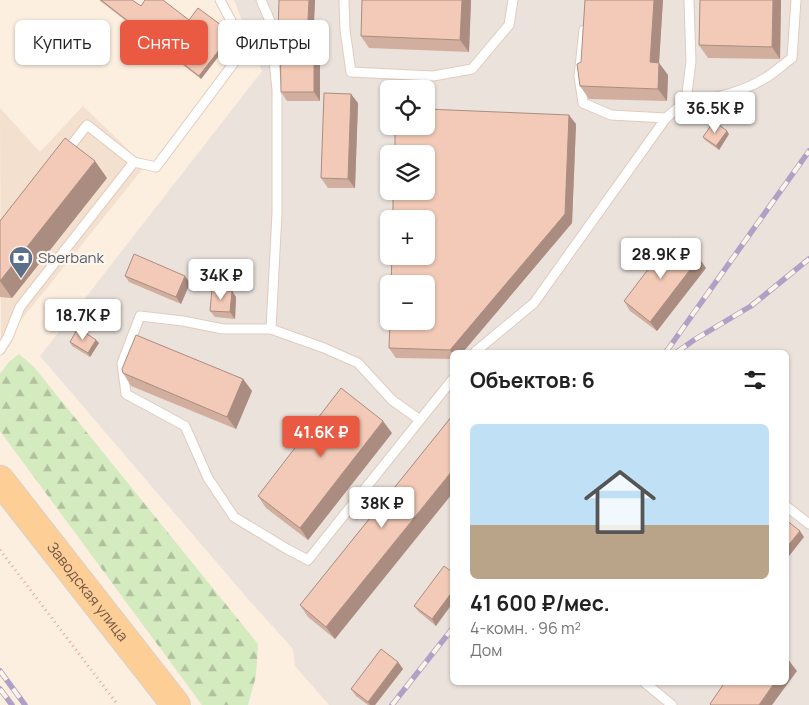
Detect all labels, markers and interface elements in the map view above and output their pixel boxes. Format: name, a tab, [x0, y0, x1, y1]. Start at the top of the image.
chip: Купить	[15, 20, 110, 65]
chip: Снять	[120, 20, 208, 65]
chip: Фильтры	[218, 20, 329, 65]
map controls	[380, 80, 435, 330]
button: locate	[380, 80, 435, 135]
pin: 36.5K ₽	[669, 92, 761, 134]
text: 36.5K ₽	[686, 97, 744, 119]
button: layers	[380, 145, 435, 200]
button: +	[380, 210, 435, 265]
pin: 28.9K ₽	[615, 238, 707, 280]
text: 28.9K ₽	[632, 243, 690, 265]
bank icon: Sberbank	[8, 245, 34, 279]
place label: Sberbank	[38, 247, 104, 268]
pin: 34K ₽	[186, 258, 256, 301]
text: 34K ₽	[199, 264, 243, 286]
button: −	[380, 275, 435, 330]
pin: 18.7K ₽	[37, 298, 129, 341]
text: 18.7K ₽	[56, 304, 110, 326]
text: Объектов: 6	[470, 366, 595, 394]
icon: filters	[741, 366, 769, 394]
pin: 41.6K ₽	[275, 416, 367, 458]
text: 41.6K ₽	[293, 421, 349, 443]
icon: home	[575, 457, 665, 547]
pin: 38K ₽	[347, 486, 417, 529]
text: 38K ₽	[360, 492, 404, 514]
street label: Заводская улица	[42, 537, 133, 646]
text: 41 600 ₽/мес.	[470, 589, 610, 617]
text: 4-комн. · 96 m²	[470, 617, 581, 639]
text: Дом	[470, 639, 502, 661]

